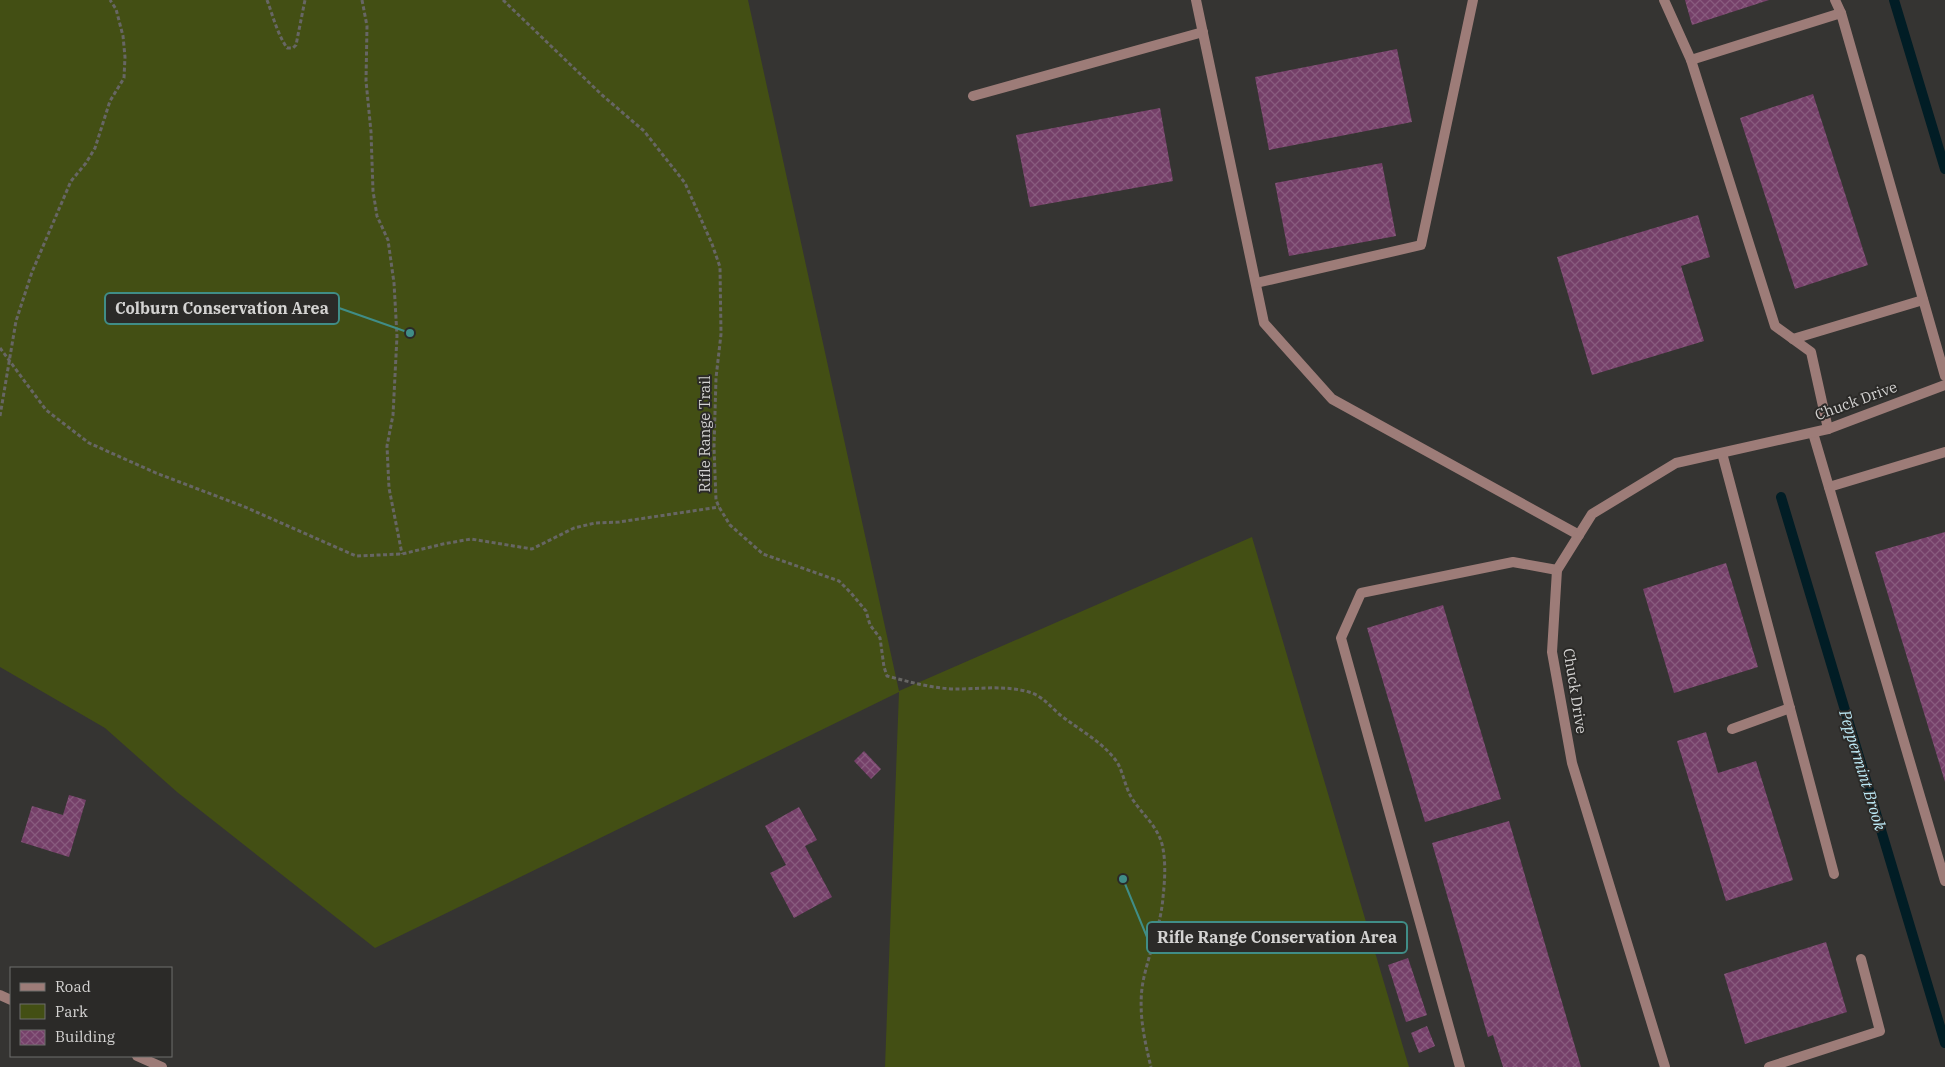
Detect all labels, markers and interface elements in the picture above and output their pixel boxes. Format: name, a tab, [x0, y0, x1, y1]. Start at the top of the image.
callout: Colburn Conservation Area	[105, 293, 339, 324]
text: Colburn Conservation Area	[115, 298, 329, 318]
street label: Rifle Range Trail	[695, 376, 714, 492]
street label: Chuck Drive	[1812, 377, 1900, 424]
street label: Chuck Drive	[1559, 647, 1592, 735]
water label: Peppermint Brook	[1835, 706, 1891, 833]
callout: Rifle Range Conservation Area	[1147, 922, 1407, 953]
text: Rifle Range Conservation Area	[1157, 927, 1397, 947]
legend	[10, 967, 172, 1057]
text: Road	[55, 977, 91, 996]
text: Park	[55, 1002, 88, 1021]
text: Building	[55, 1027, 115, 1046]

